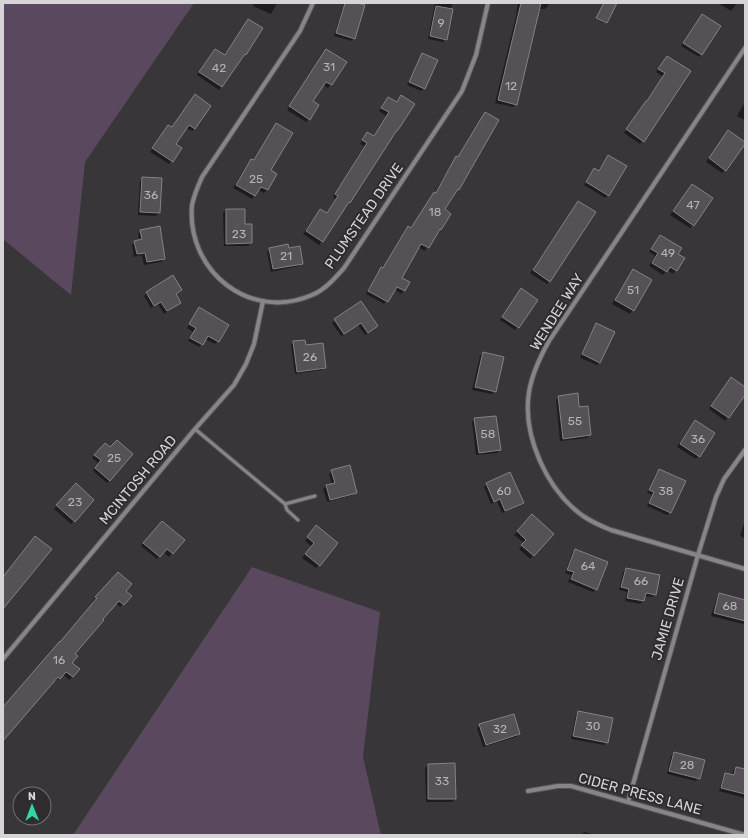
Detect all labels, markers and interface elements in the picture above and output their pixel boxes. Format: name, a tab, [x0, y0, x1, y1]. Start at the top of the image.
house number: 9	[437, 16, 445, 30]
house number: 31	[323, 60, 335, 74]
house number: 42	[212, 61, 226, 75]
house number: 12	[505, 79, 517, 93]
street label: PLUMSTEAD DRIVE	[321, 160, 407, 272]
house number: 25	[249, 172, 263, 186]
house number: 36	[144, 188, 158, 202]
house number: 47	[686, 198, 700, 212]
house number: 18	[429, 205, 441, 219]
house number: 23	[232, 227, 246, 241]
house number: 49	[661, 246, 675, 260]
house number: 21	[280, 249, 292, 263]
street label: WENDEE WAY	[527, 270, 587, 354]
house number: 51	[627, 283, 639, 297]
house number: 26	[303, 350, 317, 364]
house number: 55	[568, 414, 582, 428]
house number: 58	[481, 427, 495, 441]
street label: MCINTOSH ROAD	[96, 432, 180, 528]
house number: 36	[691, 432, 705, 446]
house number: 25	[107, 451, 121, 465]
house number: 60	[497, 484, 511, 498]
house number: 38	[659, 484, 673, 498]
house number: 23	[68, 495, 82, 509]
house number: 64	[581, 559, 596, 573]
house number: 66	[634, 574, 648, 588]
street label: JAMIE DRIVE	[648, 576, 688, 662]
house number: 68	[723, 599, 737, 613]
house number: 16	[53, 653, 65, 667]
house number: 30	[586, 719, 600, 733]
house number: 32	[493, 722, 507, 736]
house number: 28	[680, 758, 694, 772]
street label: CIDER PRESS LANE	[577, 769, 703, 819]
house number: 33	[435, 774, 449, 788]
north arrow	[12, 786, 52, 826]
text: N	[28, 790, 36, 803]

